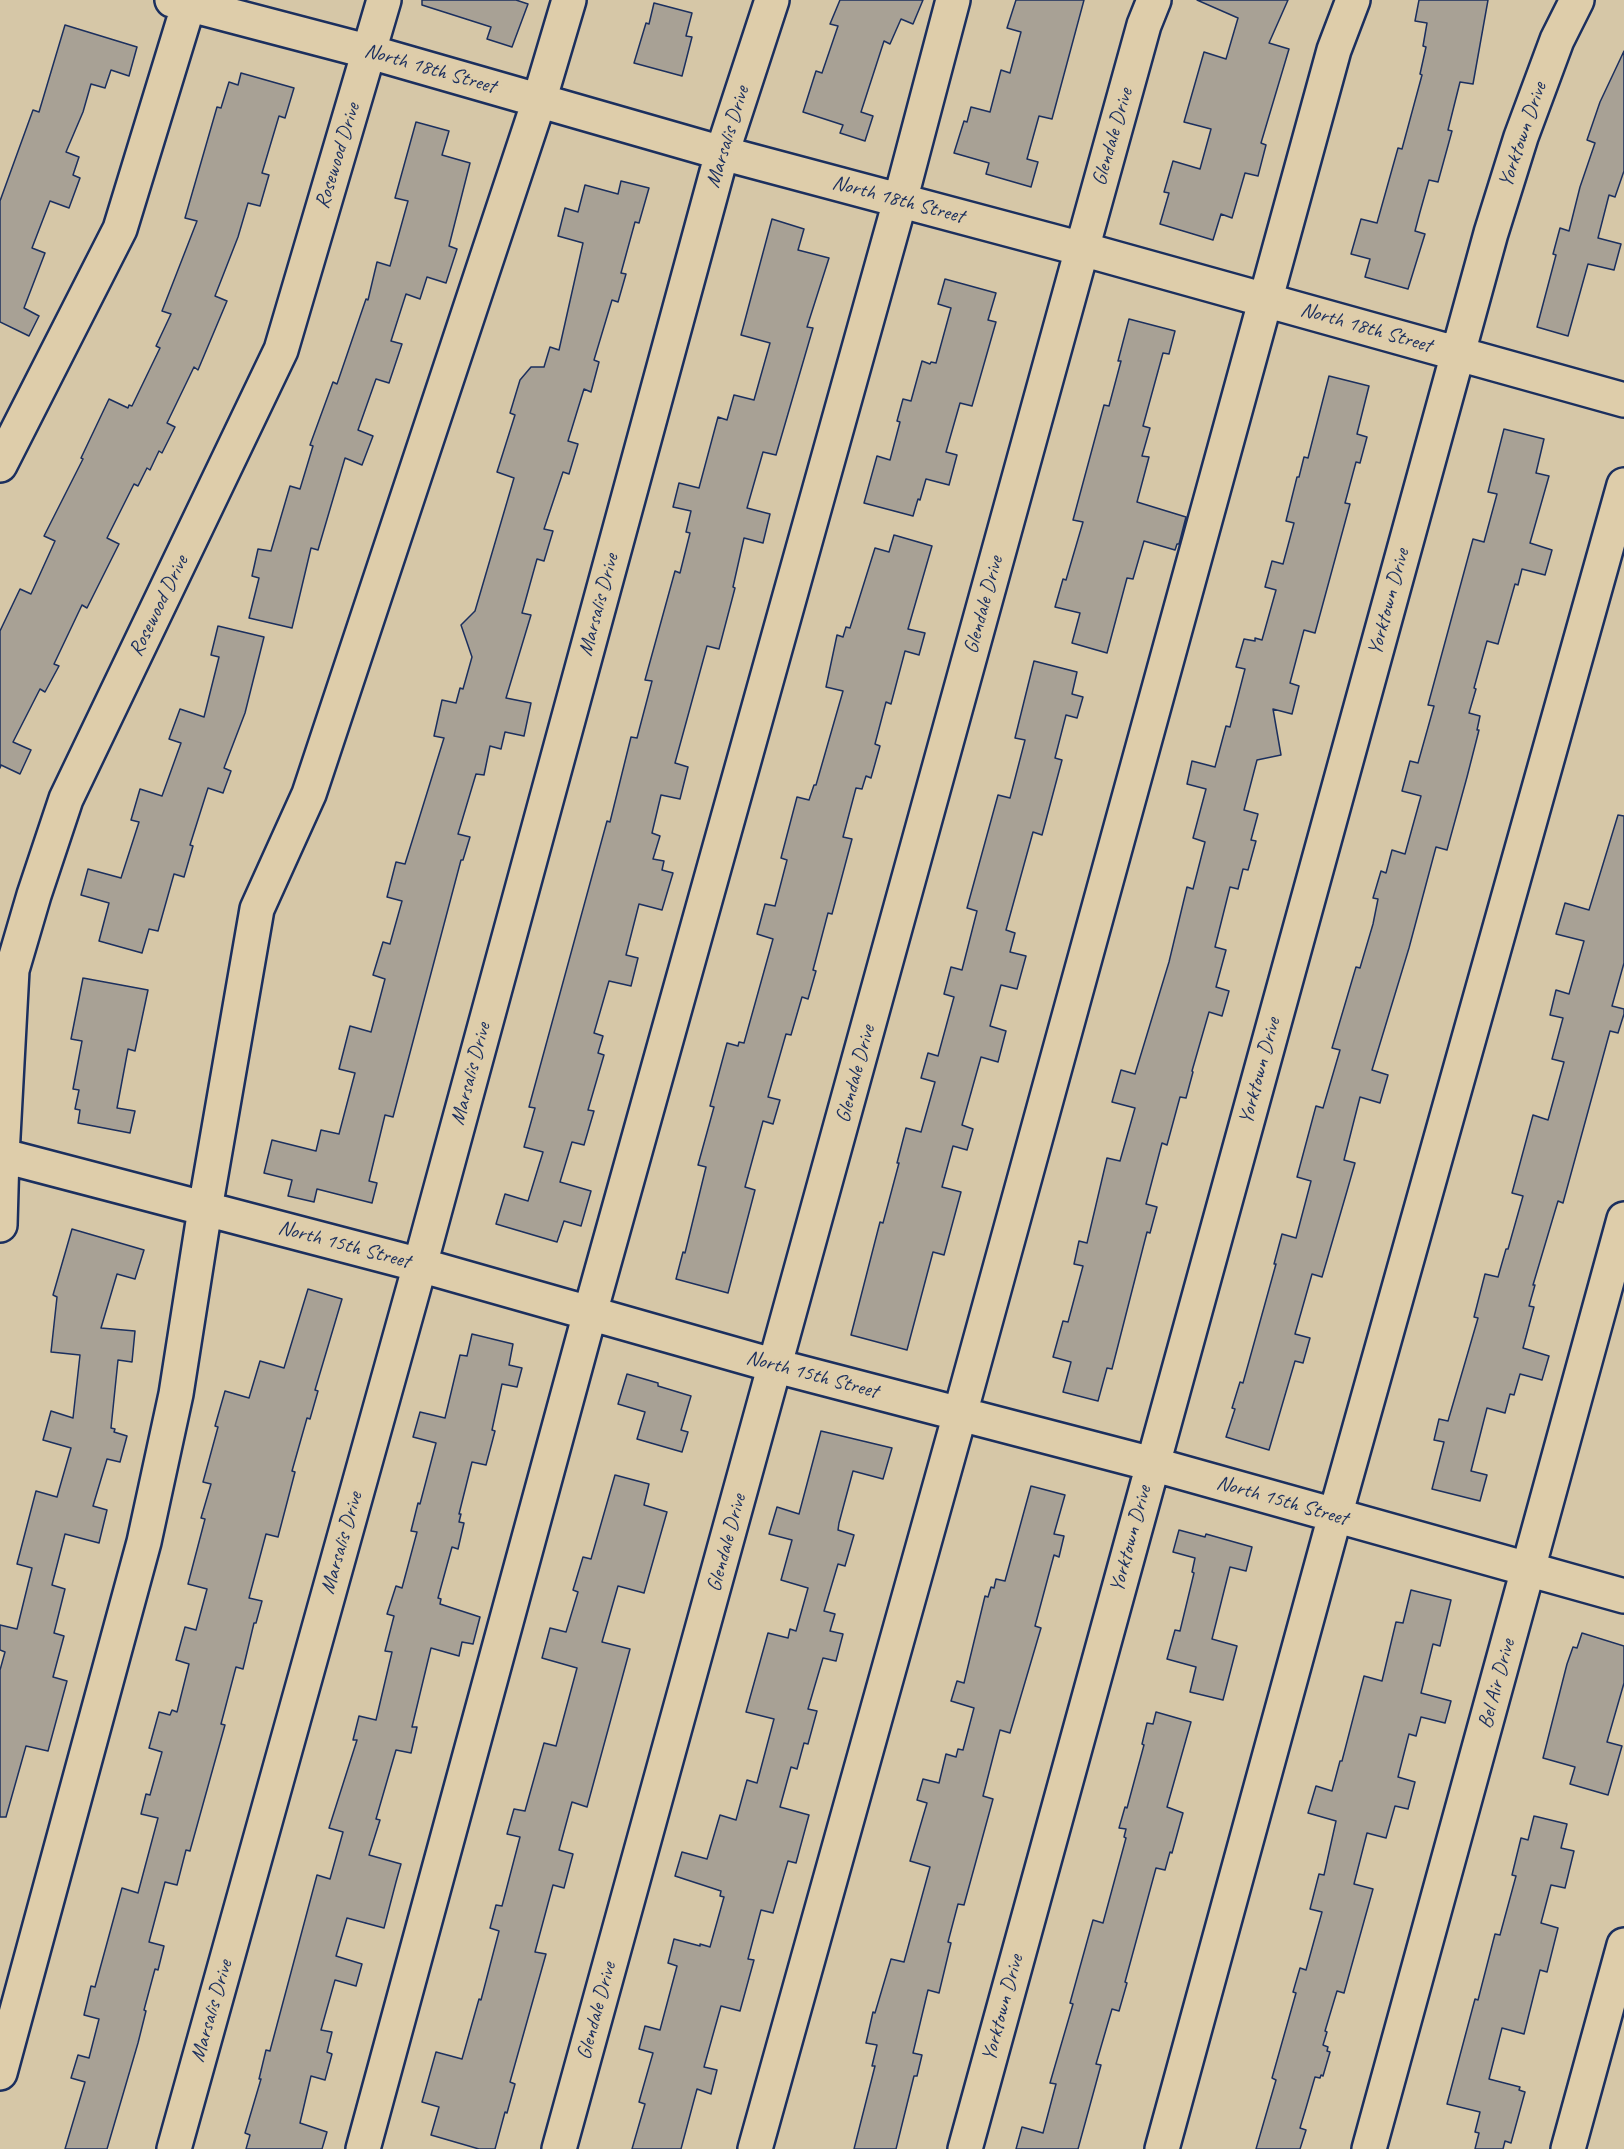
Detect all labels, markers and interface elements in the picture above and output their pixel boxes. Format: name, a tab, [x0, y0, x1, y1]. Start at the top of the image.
street label: North 18th Street	[361, 38, 499, 100]
street label: Yorktown Drive	[1493, 79, 1553, 191]
street label: Marsalis Drive	[701, 83, 755, 191]
street label: Glendale Drive	[1087, 85, 1139, 189]
street label: Rosewood Drive	[310, 100, 366, 212]
street label: North 18th Street	[829, 170, 967, 230]
street label: North 18th Street	[1297, 297, 1435, 359]
street label: Yorktown Drive	[1363, 546, 1415, 658]
street label: Rosewood Drive	[124, 551, 194, 661]
street label: Marsalis Drive	[573, 551, 625, 659]
street label: Glendale Drive	[959, 553, 1009, 657]
street label: Yorktown Drive	[1234, 1015, 1286, 1127]
street label: Marsalis Drive	[445, 1020, 497, 1128]
street label: Glendale Drive	[831, 1022, 881, 1126]
street label: North 15th Street	[275, 1215, 413, 1275]
street label: North 15th Street	[743, 1345, 881, 1405]
street label: North 15th Street	[1213, 1470, 1351, 1532]
street label: Yorktown Drive	[1105, 1483, 1157, 1595]
street label: Marsalis Drive	[315, 1489, 369, 1597]
street label: Glendale Drive	[702, 1491, 752, 1595]
street label: Bel Air Drive	[1473, 1637, 1521, 1731]
street label: Yorktown Drive	[977, 1952, 1029, 2064]
street label: Marsalis Drive	[185, 1957, 239, 2065]
street label: Glendale Drive	[572, 1959, 622, 2063]

